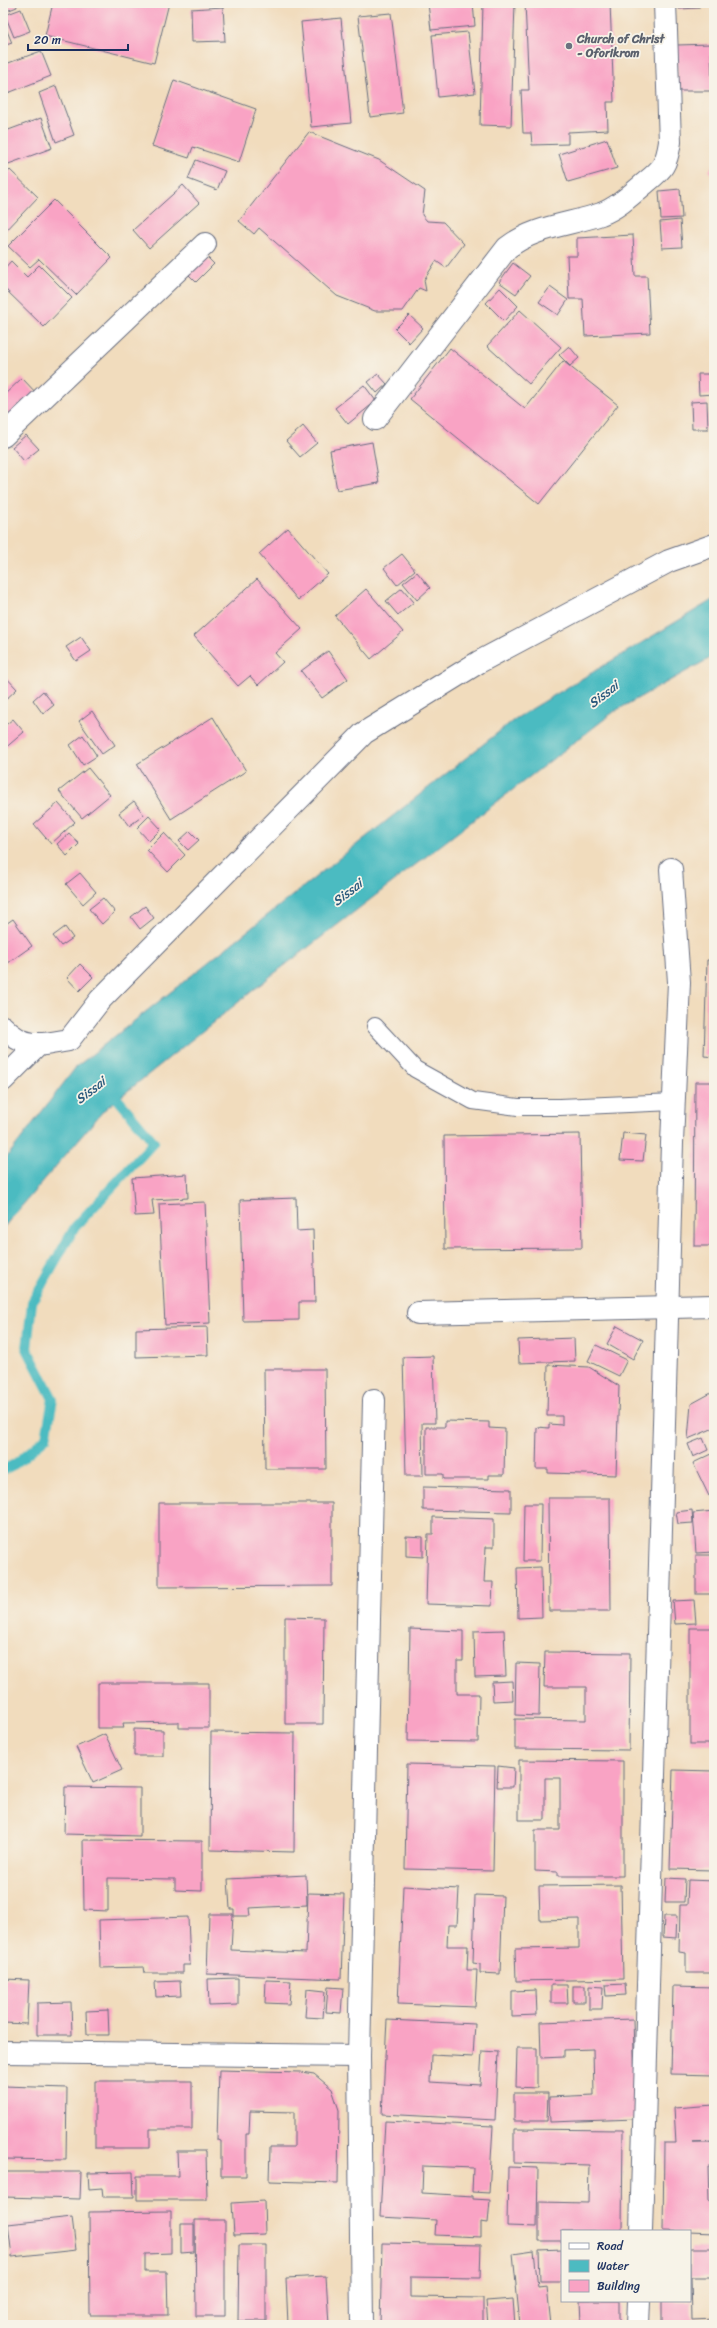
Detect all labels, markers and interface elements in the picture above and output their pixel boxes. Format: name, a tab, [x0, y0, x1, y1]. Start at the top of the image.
scale bar	[28, 26, 128, 52]
place label: Church of Christ - Oforikrom	[576, 28, 665, 64]
text: 20 m	[34, 29, 61, 51]
marker: Church of Christ - Oforikrom	[564, 41, 574, 51]
water label: Sissai	[583, 673, 626, 714]
water label: Sissai	[327, 871, 370, 912]
water label: Sissai	[70, 1069, 113, 1110]
legend	[561, 2230, 691, 2302]
text: Road	[597, 2235, 624, 2257]
text: Water	[597, 2255, 630, 2277]
text: Building	[597, 2275, 640, 2297]

